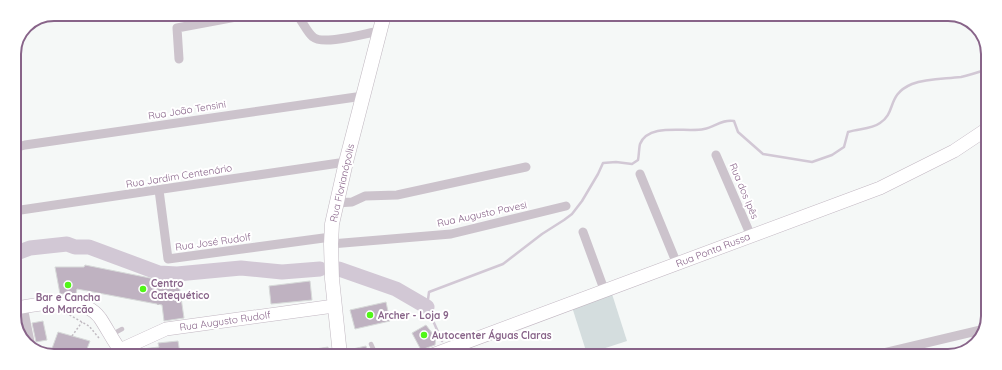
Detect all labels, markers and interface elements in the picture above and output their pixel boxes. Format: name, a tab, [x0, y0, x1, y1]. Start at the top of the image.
street label: Rua João Tensini	[147, 97, 227, 123]
street label: Rua Florianópolis	[327, 142, 357, 223]
street label: Rua Jardim Centenário	[125, 161, 233, 191]
street label: Rua dos Ipês	[726, 161, 762, 221]
street label: Rua Augusto Pavesi	[436, 198, 528, 230]
street label: Rua José Rudolf	[174, 230, 252, 254]
street label: Rua Ponta Russa	[674, 230, 752, 270]
place label: Centro Catequético	[151, 277, 209, 302]
marker: Bar e Cancha do Marcão	[63, 280, 73, 290]
marker: Centro Catequético	[138, 284, 148, 294]
place label: Bar e Cancha do Marcão	[36, 291, 100, 316]
street label: Rua Augusto Rudolf	[179, 308, 272, 334]
place label: Archer - Loja 9	[378, 309, 449, 322]
marker: Archer - Loja 9	[365, 310, 375, 320]
place label: Autocenter Águas Claras	[432, 329, 552, 342]
marker: Autocenter Águas Claras	[419, 330, 429, 340]

